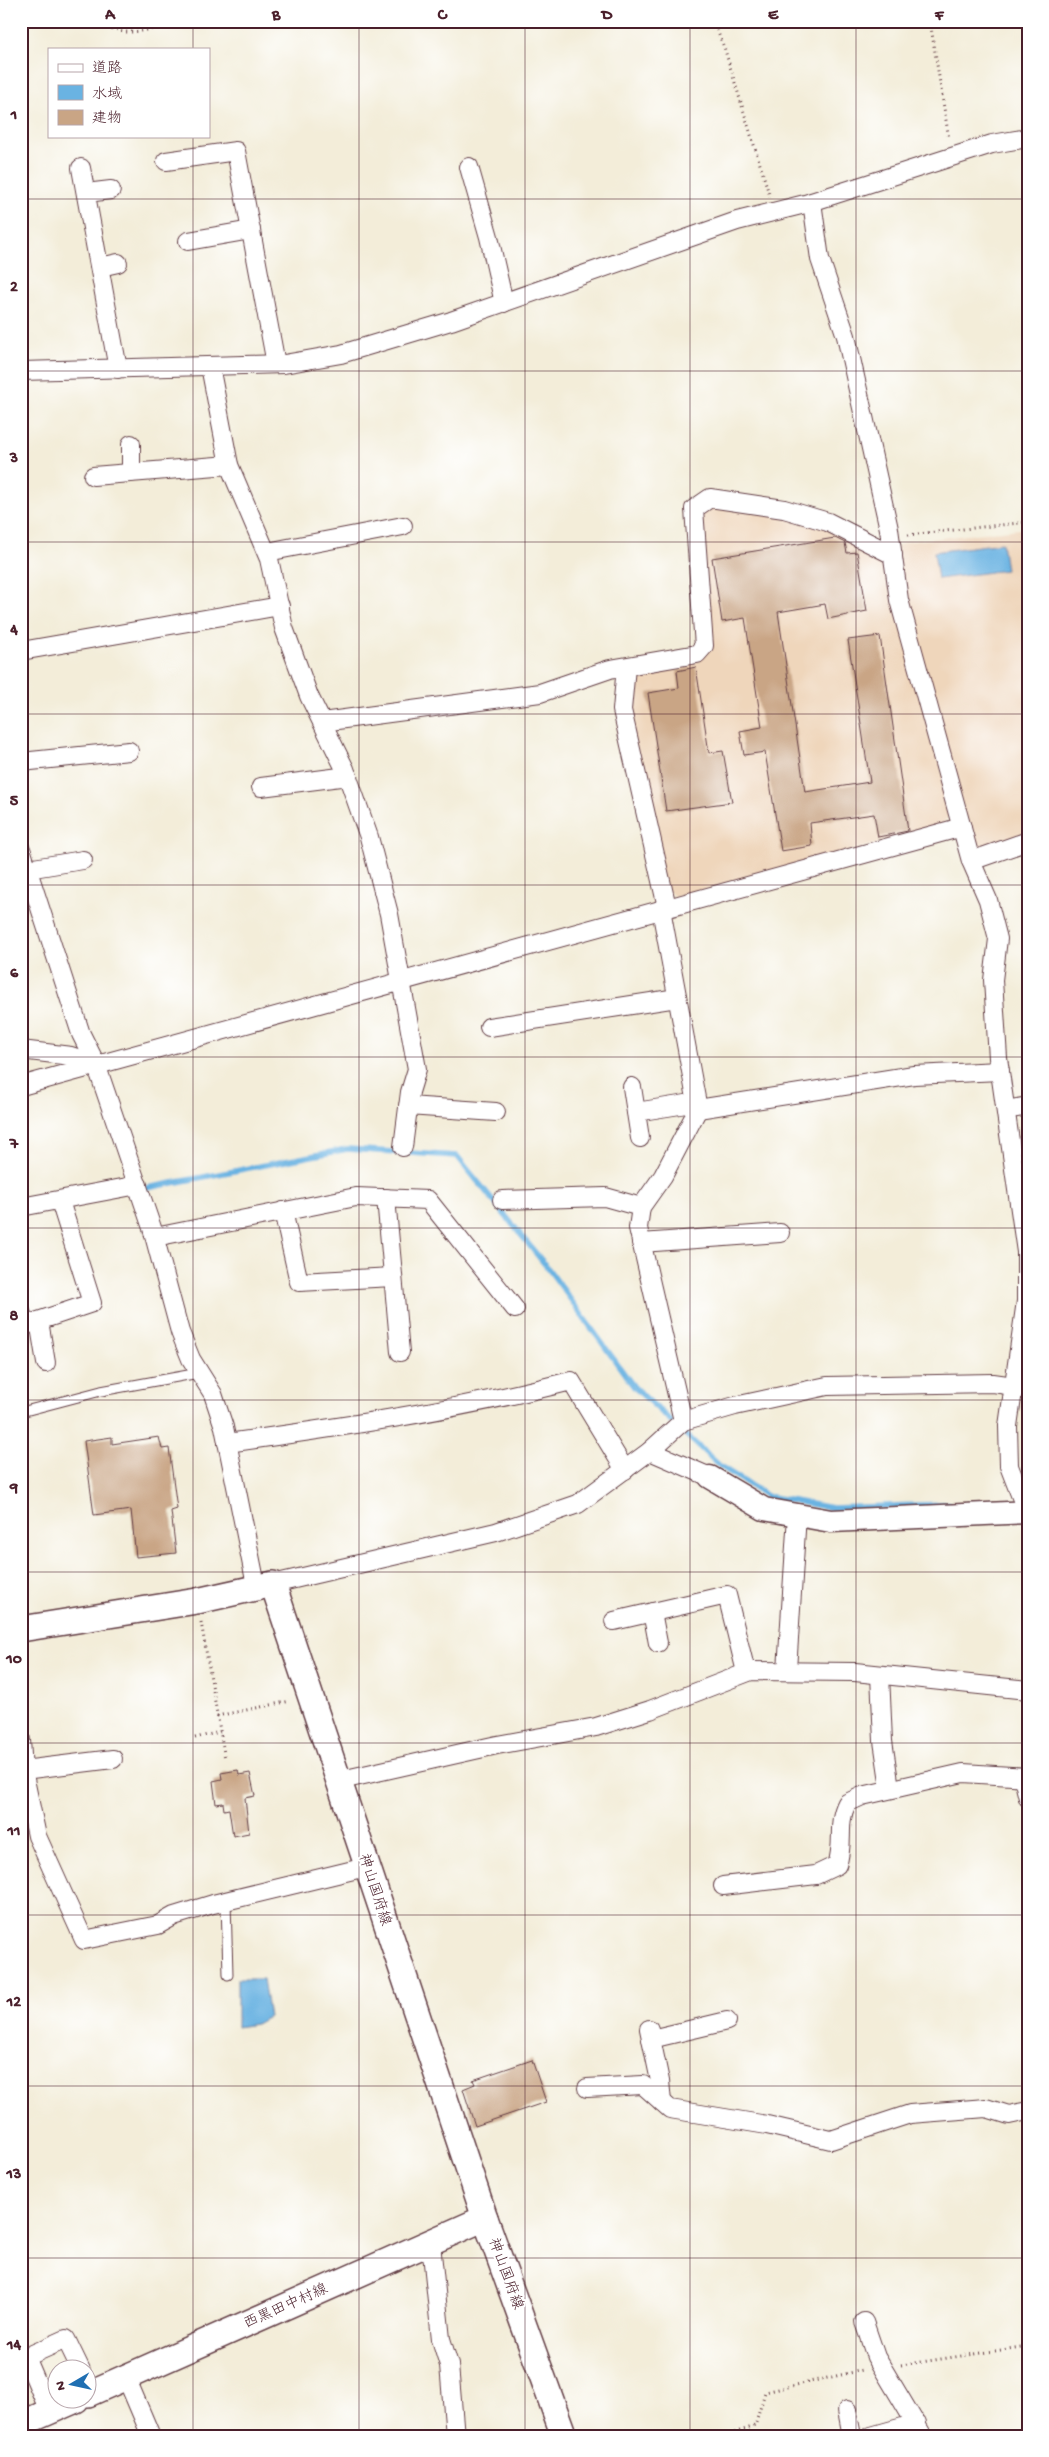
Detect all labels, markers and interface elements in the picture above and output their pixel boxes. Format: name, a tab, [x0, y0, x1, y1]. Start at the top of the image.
text: A	[104, 7, 116, 26]
text: B	[271, 7, 281, 26]
text: C	[437, 7, 448, 26]
text: D	[600, 7, 613, 26]
text: E	[768, 7, 779, 26]
text: F	[934, 7, 945, 26]
legend	[48, 48, 210, 138]
text: 道路	[92, 60, 122, 78]
text: 水域	[92, 85, 122, 104]
text: 1	[10, 107, 17, 126]
text: 建物	[92, 110, 122, 128]
text: 2	[10, 279, 18, 298]
text: 3	[9, 450, 18, 469]
text: 4	[9, 622, 18, 641]
text: 5	[10, 793, 19, 812]
text: 6	[10, 965, 19, 984]
text: 7	[9, 1136, 19, 1155]
text: 8	[10, 1308, 19, 1327]
text: 9	[9, 1480, 18, 1499]
text: 10	[5, 1651, 22, 1670]
text: 11	[7, 1823, 20, 1842]
street label: 神山国府線	[354, 1851, 395, 1928]
text: 12	[6, 1994, 21, 2013]
text: 13	[6, 2166, 21, 2185]
street label: 神山国府線	[484, 2235, 527, 2312]
street label: 西黒田中村線	[241, 2280, 331, 2334]
text: 14	[6, 2337, 21, 2356]
north arrow	[48, 2360, 98, 2410]
text: N	[53, 2380, 71, 2391]

